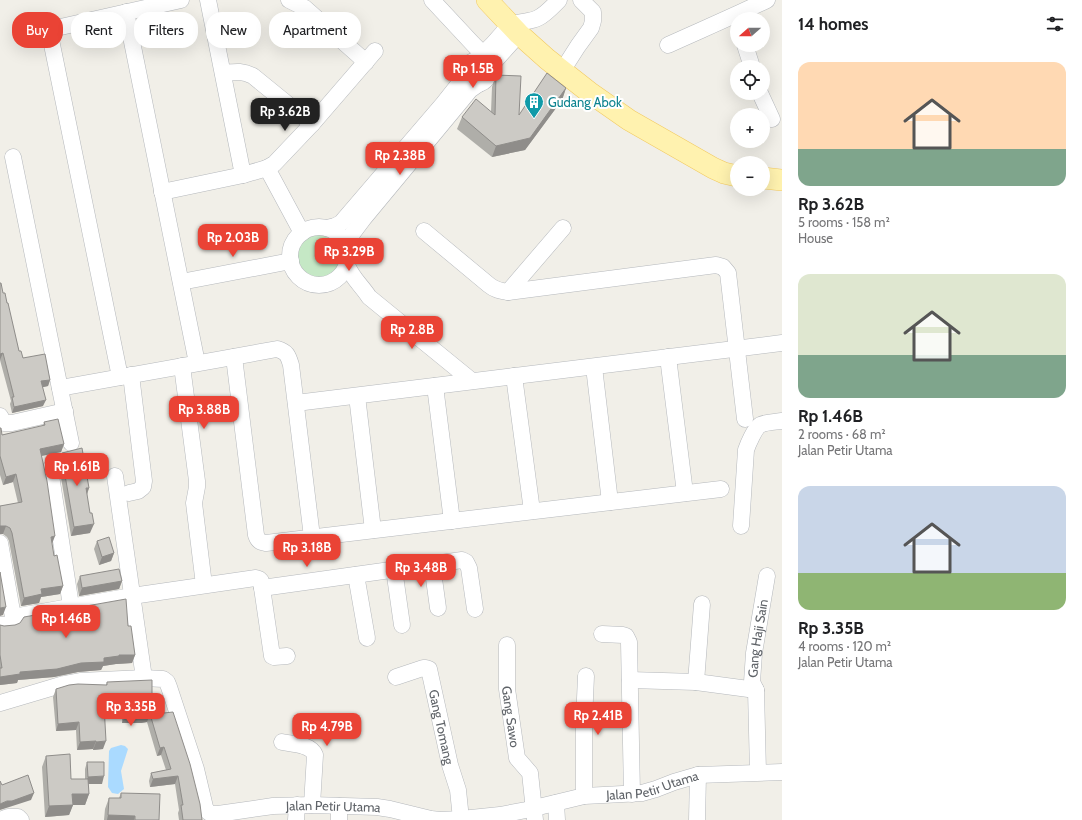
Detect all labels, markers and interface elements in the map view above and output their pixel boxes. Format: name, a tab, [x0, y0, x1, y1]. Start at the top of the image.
chip: Buy	[12, 12, 63, 48]
chip: Rent	[71, 12, 126, 48]
chip: Filters	[134, 12, 198, 48]
chip: New	[206, 12, 261, 48]
chip: Apartment	[269, 12, 361, 48]
north arrow	[730, 12, 770, 52]
map controls	[730, 12, 770, 196]
icon: filters	[1044, 13, 1066, 35]
text: 14 homes	[798, 14, 868, 34]
pin: Rp 1.5B	[436, 55, 510, 89]
text: Rp 1.5B	[452, 60, 494, 76]
button: locate	[730, 60, 770, 100]
icon: home	[896, 88, 968, 160]
building icon: Gudang Abok	[523, 91, 545, 119]
place label: Gudang Abok	[548, 94, 622, 110]
pin: Rp 3.62B	[244, 98, 326, 132]
text: Rp 3.62B	[260, 103, 310, 119]
button: +	[730, 108, 770, 148]
pin: Rp 2.38B	[359, 142, 441, 176]
text: Rp 2.38B	[374, 147, 426, 163]
button: −	[730, 156, 770, 196]
text: Rp 3.62B	[798, 194, 864, 214]
text: 5 rooms · 158 m²	[798, 214, 890, 230]
pin: Rp 2.03B	[192, 224, 274, 258]
text: Rp 2.03B	[207, 229, 259, 245]
text: House	[798, 230, 833, 246]
pin: Rp 3.29B	[308, 238, 390, 272]
text: Rp 3.29B	[324, 243, 374, 259]
icon: home	[896, 300, 968, 372]
pin: Rp 2.8B	[375, 316, 449, 350]
text: Rp 2.8B	[390, 321, 434, 337]
pin: Rp 3.88B	[163, 396, 245, 430]
text: Rp 3.88B	[178, 401, 230, 417]
text: Rp 1.46B	[798, 406, 863, 426]
text: 2 rooms · 68 m²	[798, 426, 886, 442]
text: Jalan Petir Utama	[798, 442, 893, 458]
pin: Rp 1.61B	[36, 453, 118, 487]
text: Rp 1.61B	[54, 458, 100, 474]
icon: home	[896, 512, 968, 584]
pin: Rp 3.18B	[266, 534, 348, 568]
text: Rp 3.18B	[283, 539, 331, 555]
pin: Rp 3.48B	[380, 554, 462, 588]
text: Rp 3.48B	[395, 559, 447, 575]
street label: Gang Haji Sain	[744, 598, 771, 678]
pin: Rp 1.46B	[25, 605, 107, 639]
text: Rp 1.46B	[41, 610, 91, 626]
text: Rp 3.35B	[798, 618, 864, 638]
text: 4 rooms · 120 m²	[798, 638, 891, 654]
text: Jalan Petir Utama	[798, 654, 893, 670]
street label: Gang Sawo	[499, 685, 523, 748]
street label: Gang Tomang	[426, 688, 458, 766]
pin: Rp 3.35B	[90, 693, 172, 727]
text: Rp 3.35B	[106, 698, 156, 714]
pin: Rp 2.41B	[557, 702, 639, 736]
text: Rp 2.41B	[573, 707, 623, 723]
pin: Rp 4.79B	[286, 713, 368, 747]
text: Rp 4.79B	[301, 718, 353, 734]
street label: Jalan Petir Utama	[605, 767, 701, 803]
street label: Jalan Petir Utama	[285, 797, 383, 816]

